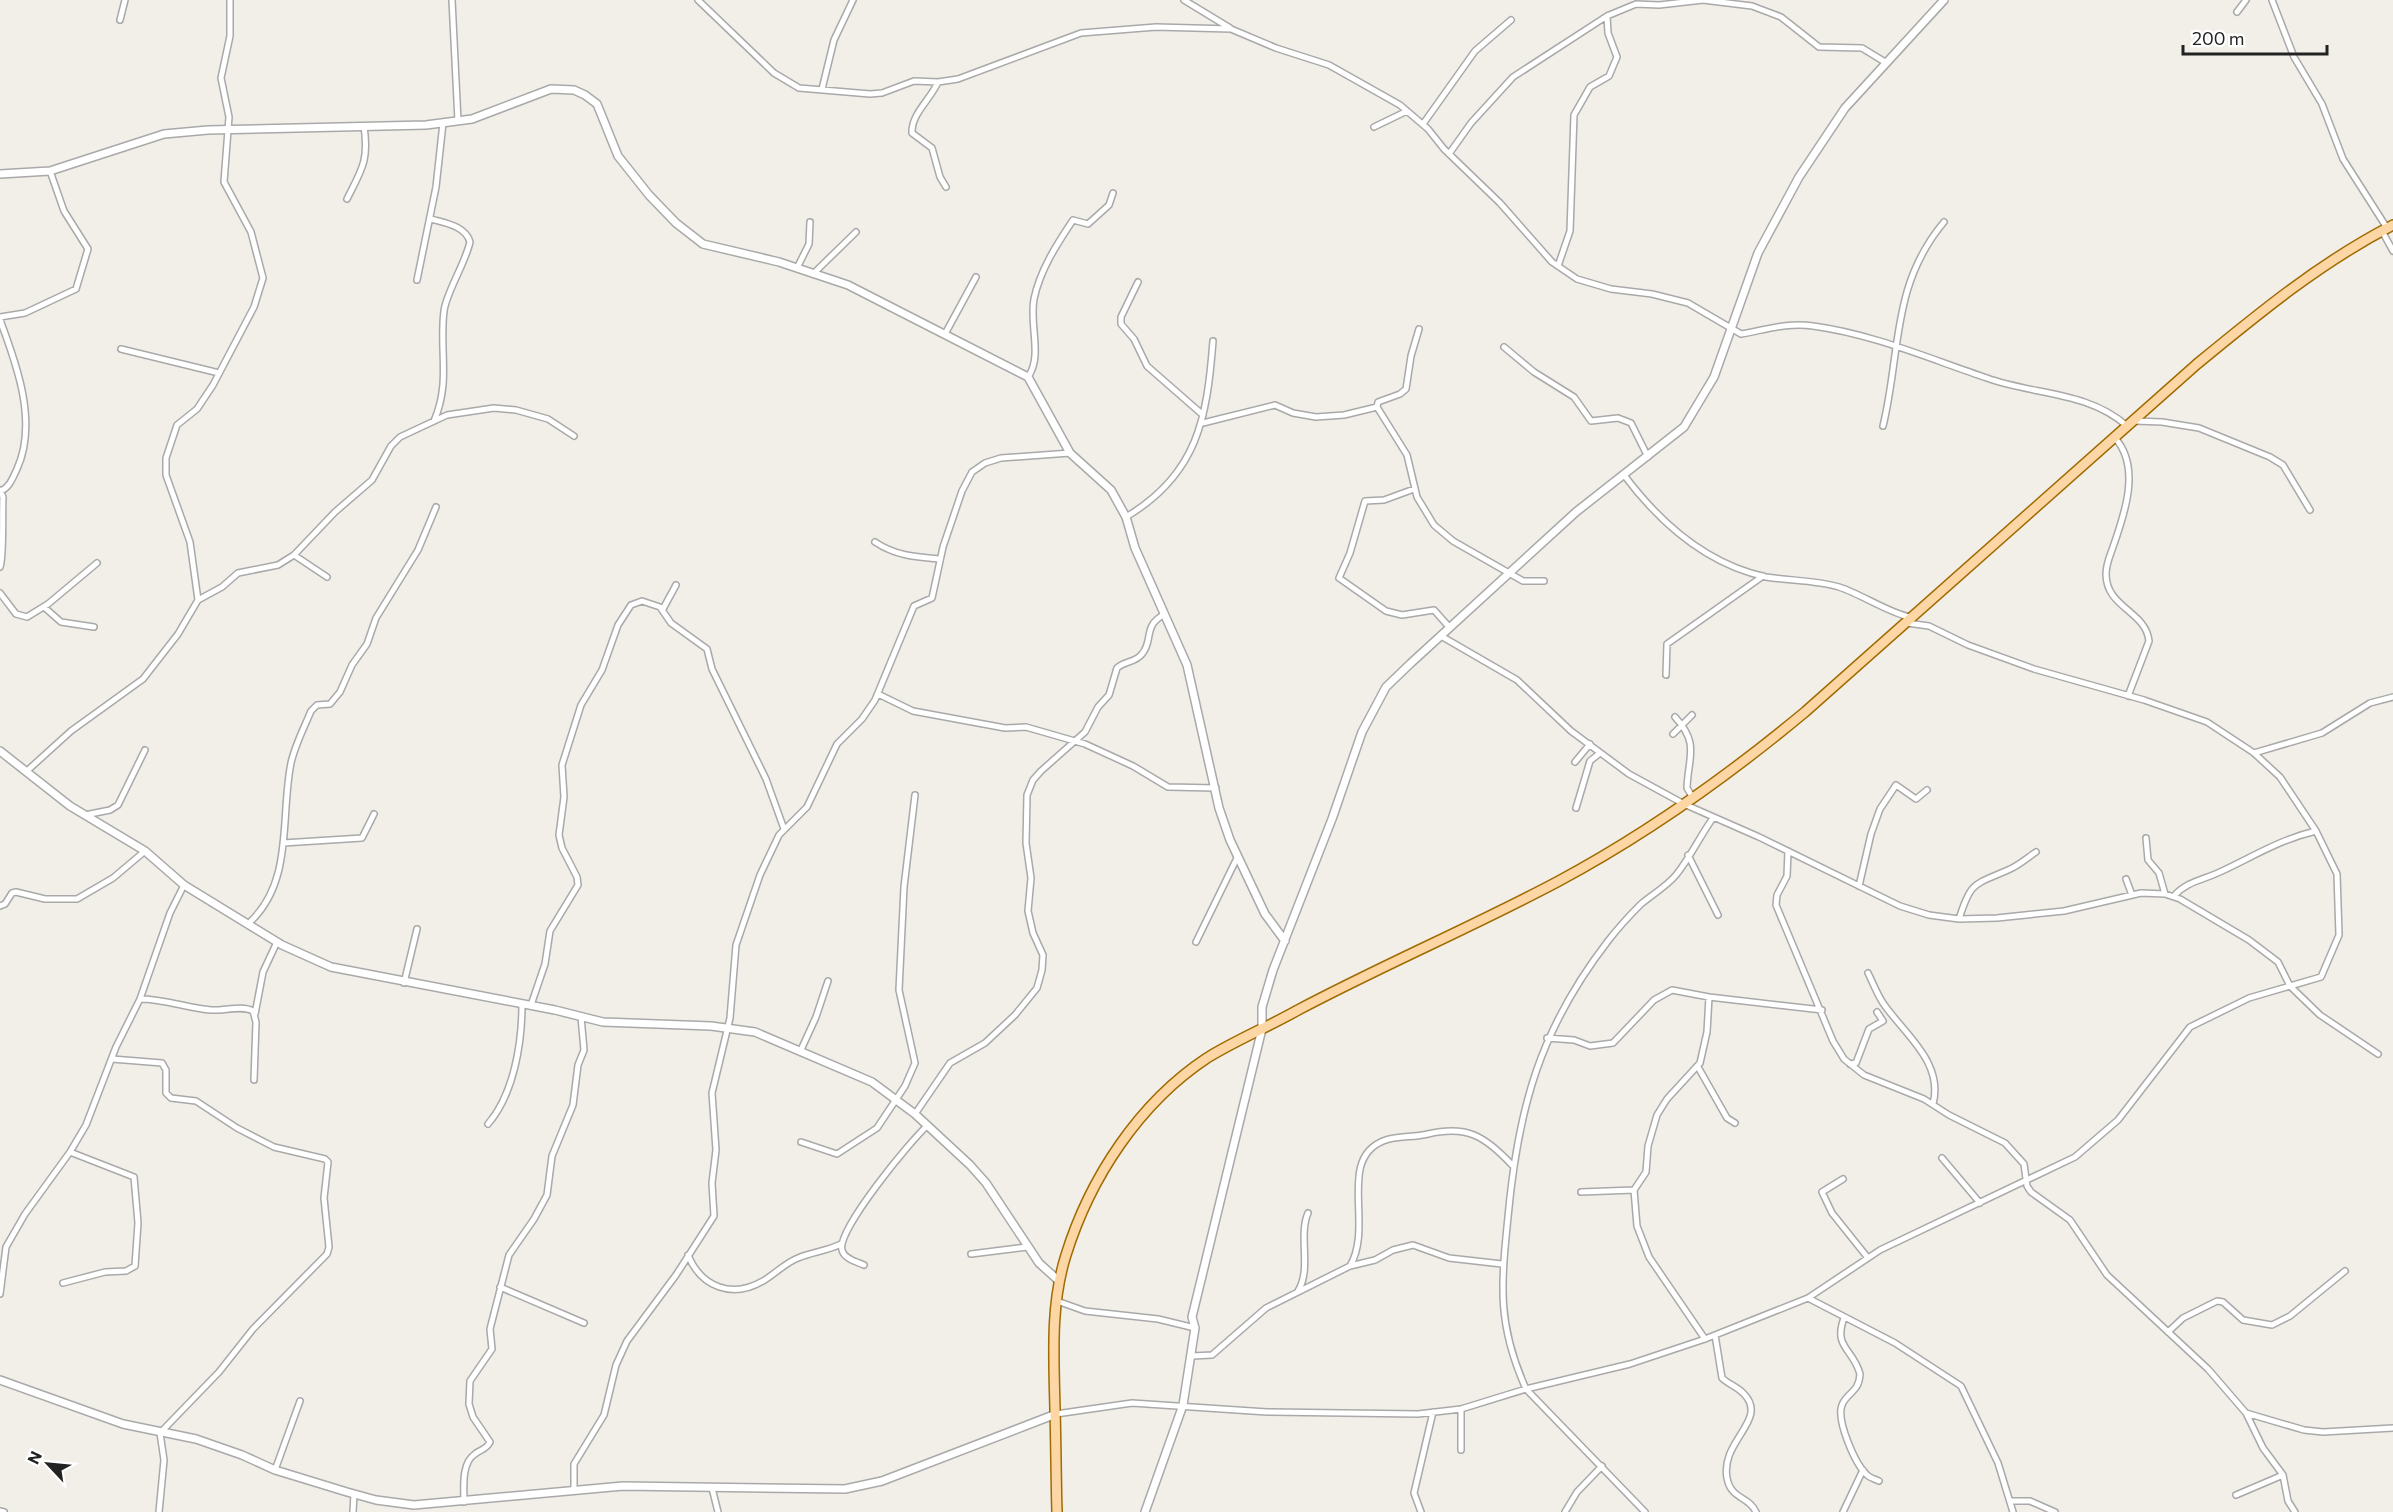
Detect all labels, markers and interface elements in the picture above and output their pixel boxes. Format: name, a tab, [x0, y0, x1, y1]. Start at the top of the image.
scale bar	[2183, 18, 2327, 56]
text: 200 m	[2192, 27, 2245, 49]
north arrow	[18, 1434, 78, 1494]
text: N	[23, 1448, 45, 1467]

